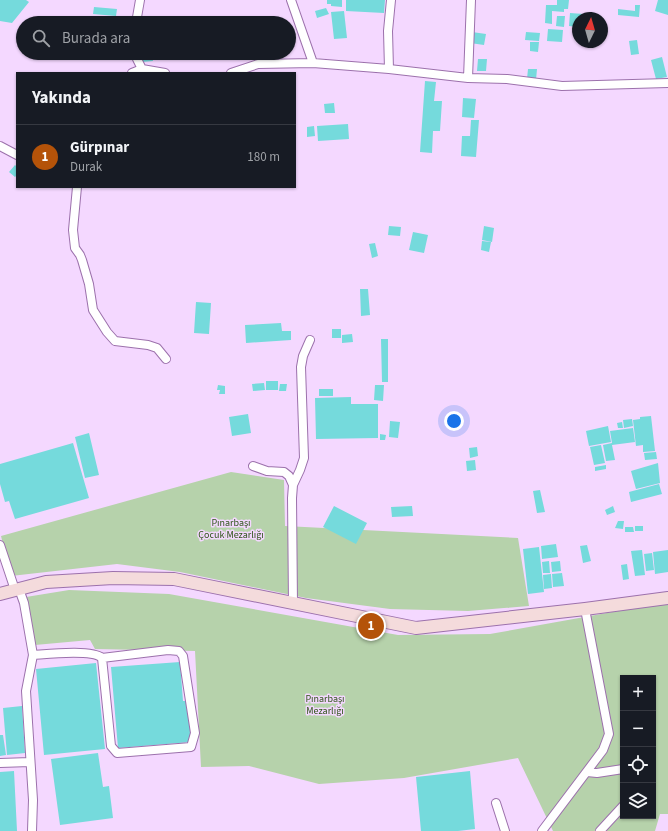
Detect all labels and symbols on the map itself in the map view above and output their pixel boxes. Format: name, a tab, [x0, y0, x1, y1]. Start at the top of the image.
north arrow	[572, 12, 608, 48]
your location	[444, 411, 464, 431]
park label: Pınarbaşı Çocuk Mezarlığı	[198, 516, 264, 542]
pin: 1	[358, 611, 384, 641]
park label: Pınarbaşı Mezarlığı	[305, 692, 345, 718]

